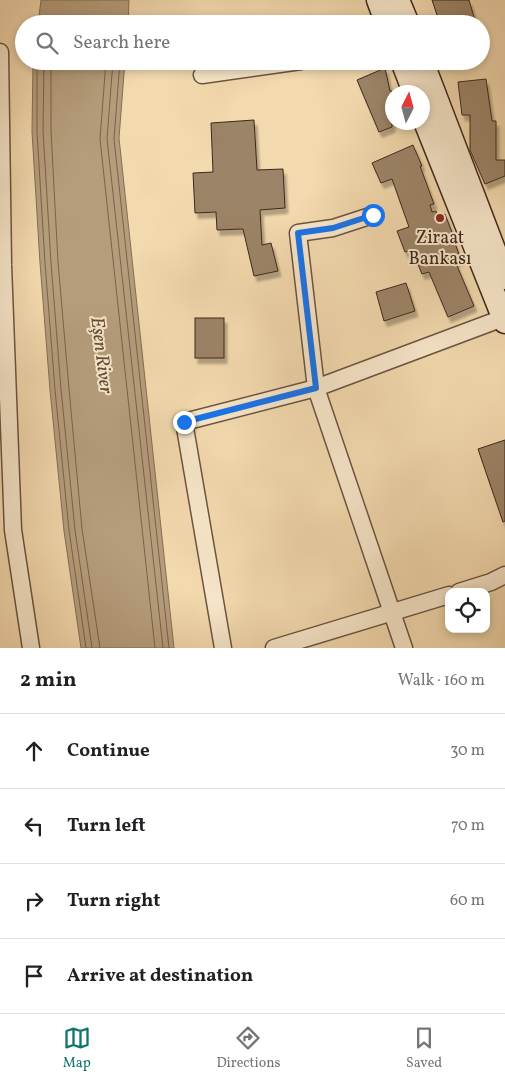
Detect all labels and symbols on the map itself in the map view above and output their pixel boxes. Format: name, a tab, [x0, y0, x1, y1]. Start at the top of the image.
north arrow	[385, 85, 430, 130]
route start	[362, 204, 385, 227]
marker: Ziraat Bankası	[434, 212, 446, 224]
place label: Ziraat Bankası	[409, 226, 471, 272]
water label: Eşen River	[83, 315, 119, 396]
route end	[173, 411, 196, 434]

